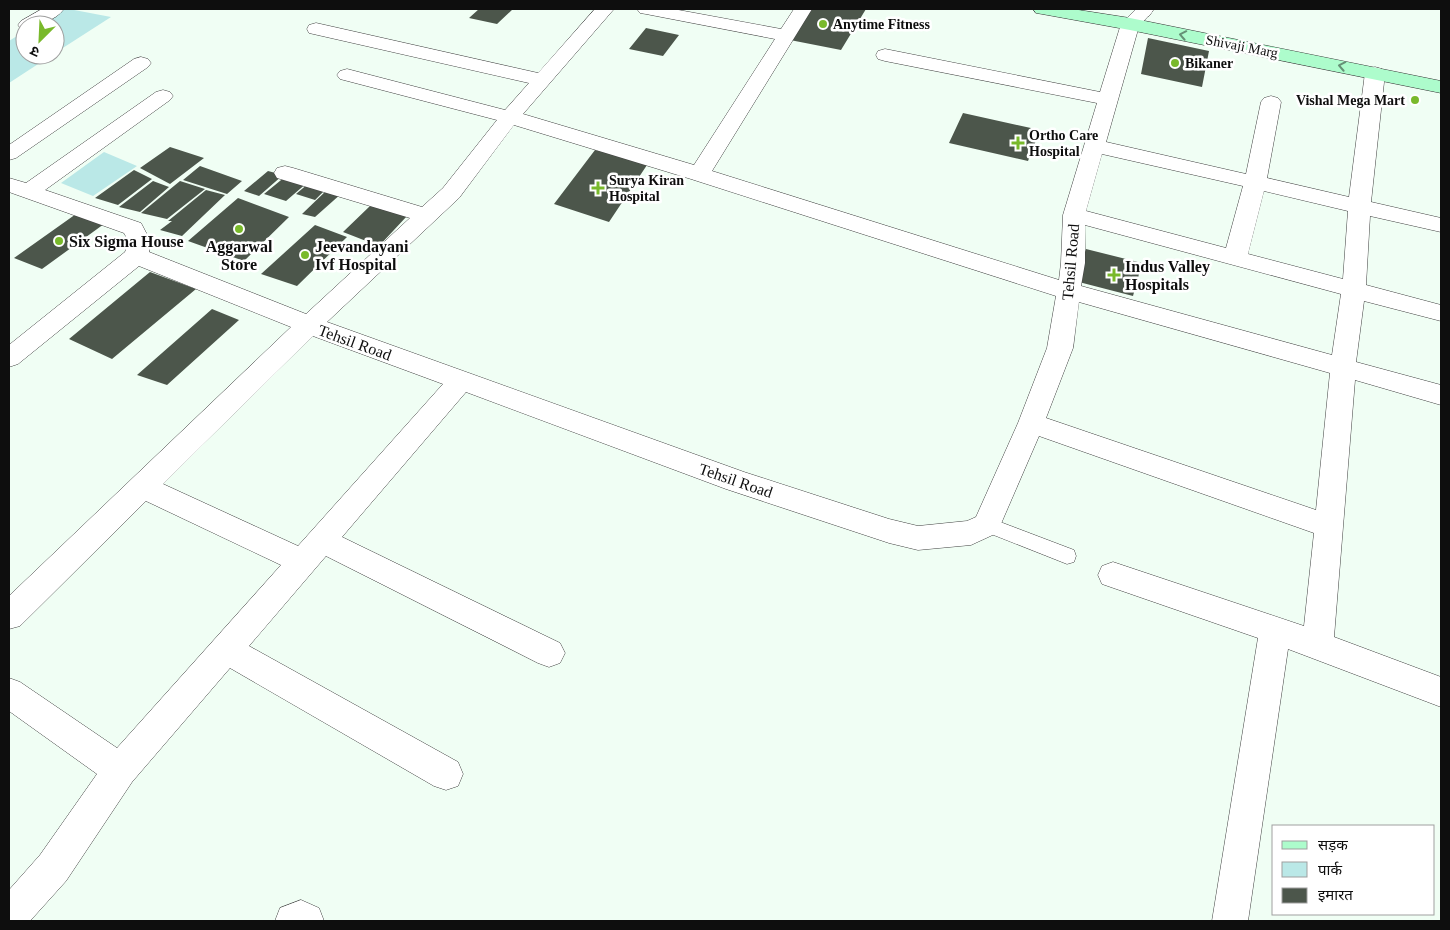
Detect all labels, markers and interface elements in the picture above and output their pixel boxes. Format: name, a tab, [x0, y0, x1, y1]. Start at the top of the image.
north arrow	[15, 15, 65, 65]
place label: Anytime Fitness	[833, 17, 930, 32]
marker: Anytime Fitness	[817, 18, 829, 30]
one-way arrow	[1178, 30, 1187, 40]
street label: Shivaji Marg	[1205, 32, 1279, 61]
text: उ	[27, 43, 42, 60]
place label: Bikaner	[1185, 56, 1233, 71]
marker: Bikaner	[1169, 57, 1181, 69]
one-way arrow	[1338, 62, 1347, 72]
place label: Vishal Mega Mart	[1296, 93, 1405, 108]
marker: Vishal Mega Mart	[1409, 94, 1421, 106]
place label: Ortho Care Hospital	[1029, 128, 1098, 159]
marker: Ortho Care Hospital	[1011, 136, 1025, 150]
place label: Surya Kiran Hospital	[609, 173, 684, 204]
marker: Surya Kiran Hospital	[591, 181, 605, 195]
marker: Aggarwal Store	[233, 223, 245, 235]
street label: Tehsil Road	[1059, 223, 1082, 301]
place label: Six Sigma House	[69, 233, 184, 251]
marker: Six Sigma House	[53, 235, 65, 247]
place label: Aggarwal Store	[206, 238, 273, 273]
place label: Jeevandayani Ivf Hospital	[315, 238, 409, 274]
marker: Jeevandayani Ivf Hospital	[299, 249, 311, 261]
place label: Indus Valley Hospitals	[1125, 258, 1210, 294]
marker: Indus Valley Hospitals	[1107, 268, 1121, 282]
street label: Tehsil Road	[316, 321, 394, 364]
street label: Tehsil Road	[697, 460, 775, 501]
legend	[1272, 825, 1435, 915]
text: सड़क	[1318, 837, 1348, 853]
text: पार्क	[1318, 861, 1342, 878]
text: इमारत	[1318, 887, 1353, 903]

